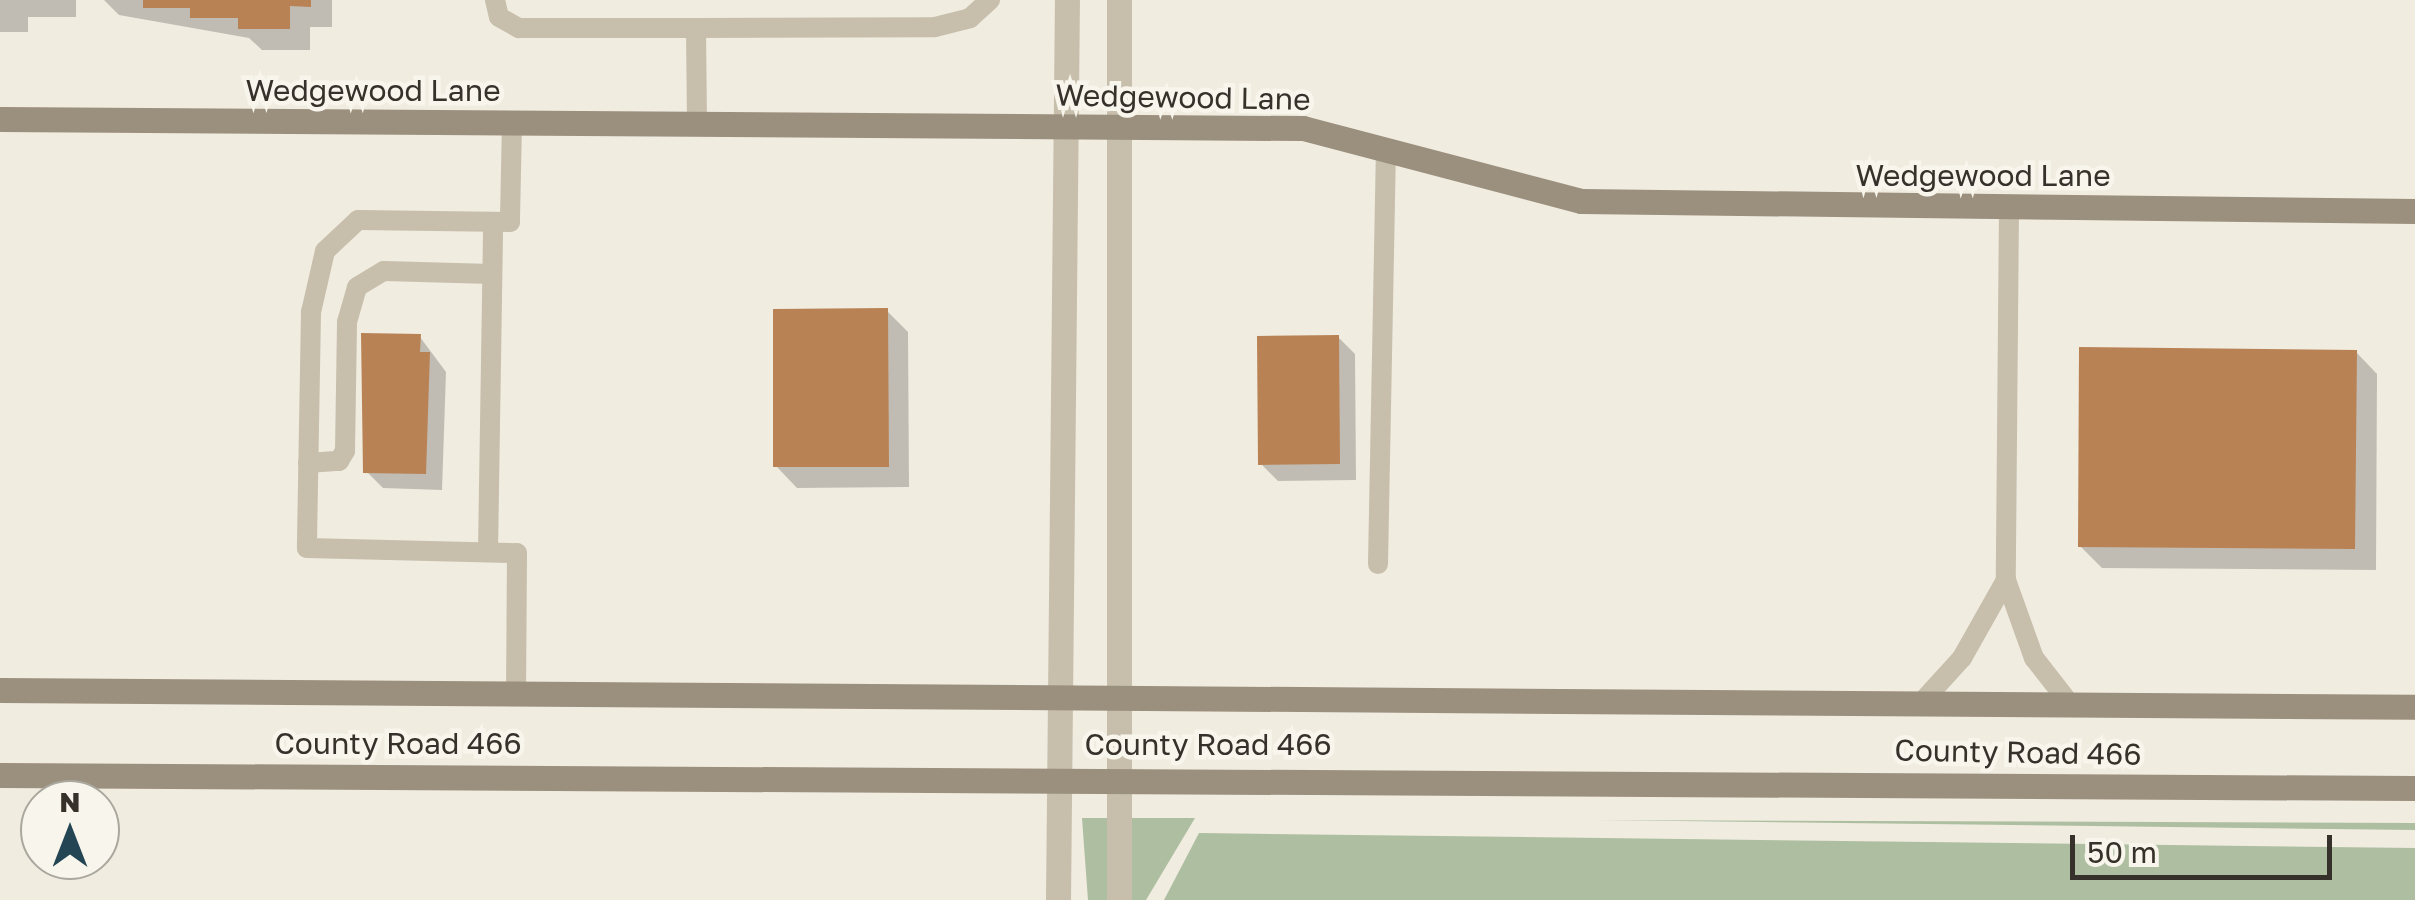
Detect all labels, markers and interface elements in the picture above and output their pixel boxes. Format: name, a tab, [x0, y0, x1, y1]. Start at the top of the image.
street label: Wedgewood Lane	[245, 72, 501, 108]
street label: Wedgewood Lane	[1055, 77, 1311, 117]
street label: Wedgewood Lane	[1855, 157, 2111, 193]
street label: County Road 466	[274, 725, 522, 761]
street label: County Road 466	[1084, 726, 1332, 762]
street label: County Road 466	[1894, 732, 2142, 772]
north arrow	[20, 780, 120, 880]
text: N	[59, 785, 81, 818]
scale bar	[2075, 815, 2338, 877]
text: 50 m	[2087, 834, 2157, 870]

